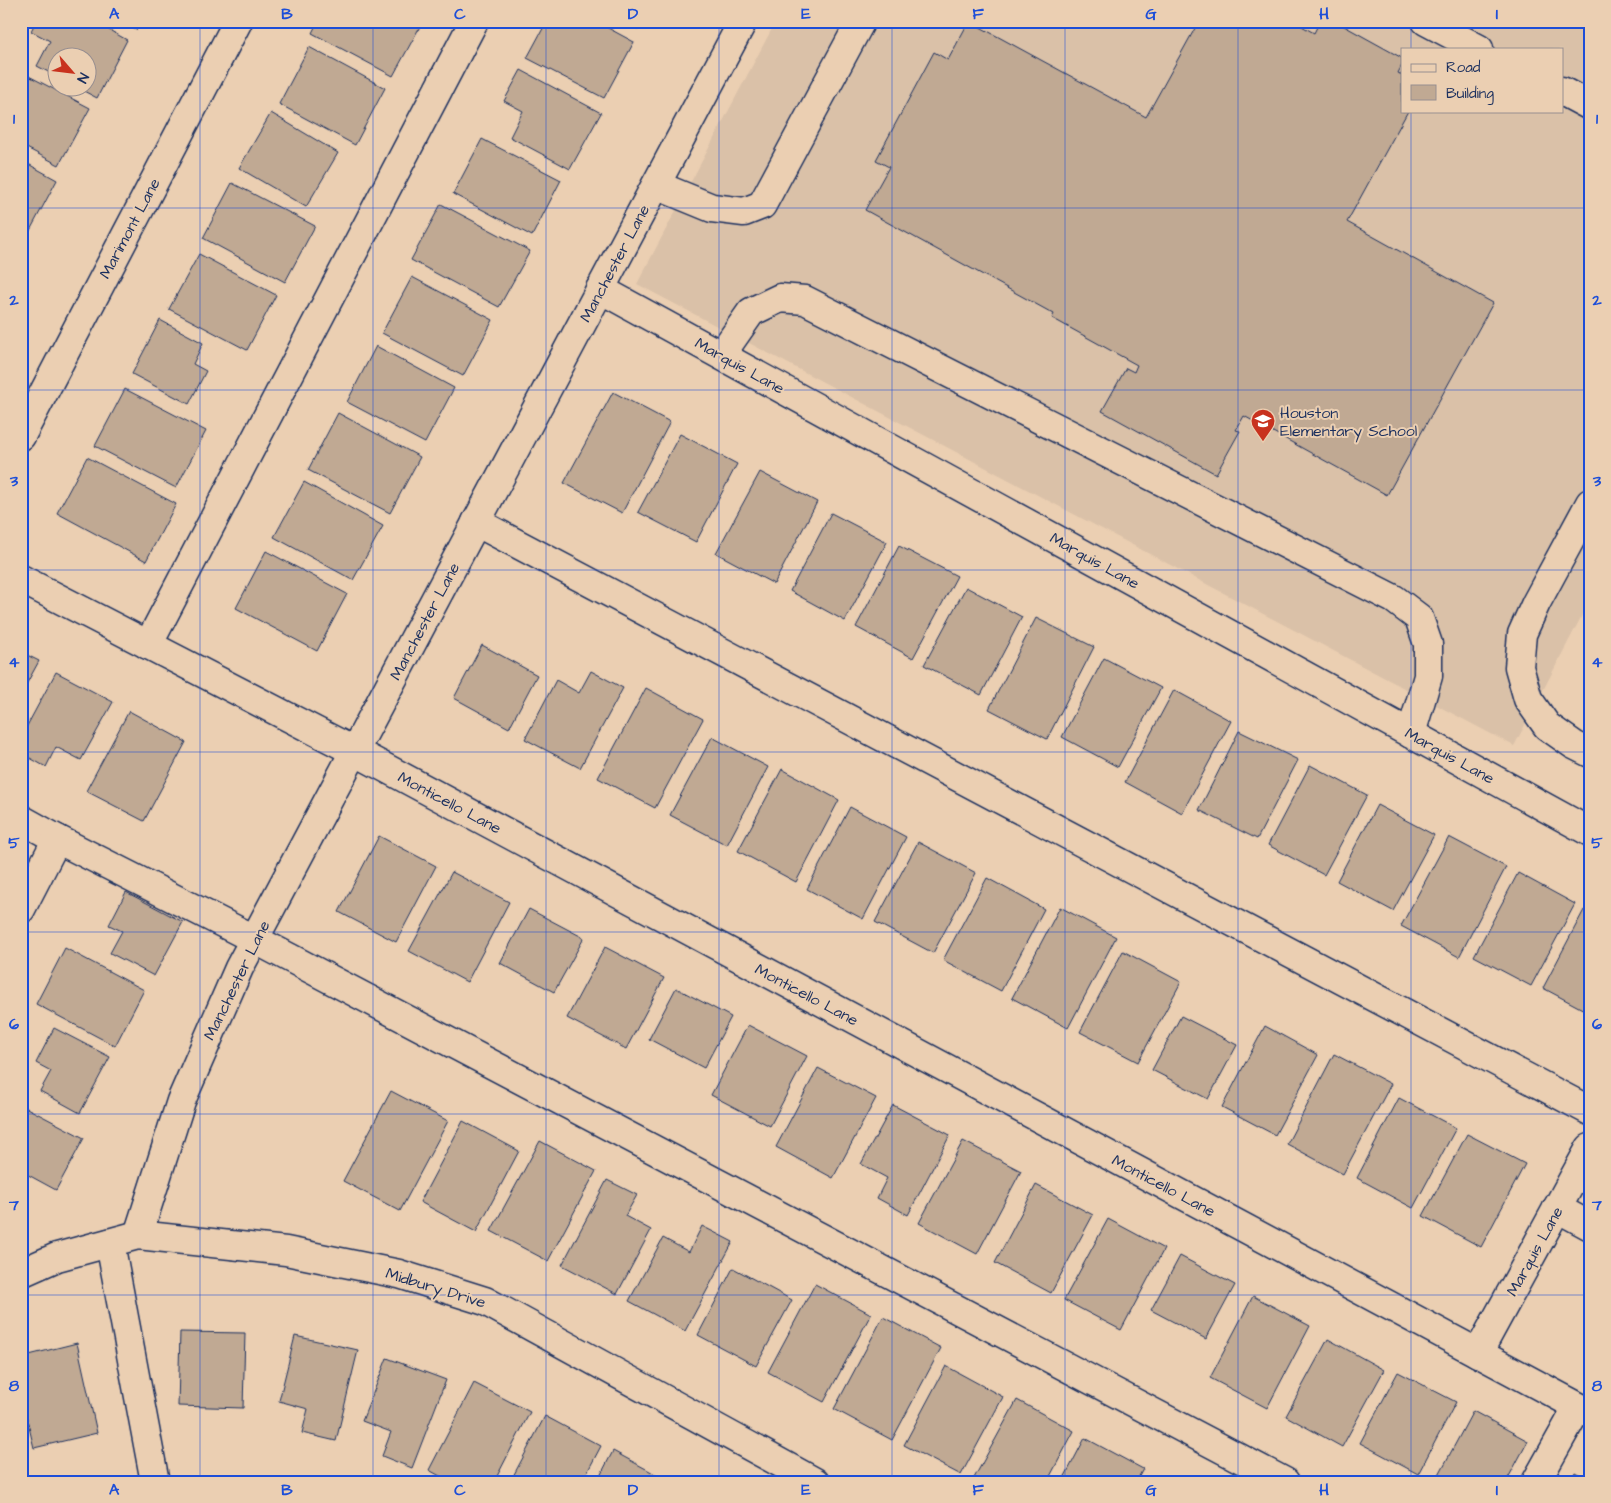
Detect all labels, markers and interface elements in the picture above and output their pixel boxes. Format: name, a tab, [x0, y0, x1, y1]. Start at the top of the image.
text: A	[109, 3, 120, 25]
text: B	[281, 3, 293, 25]
text: C	[454, 3, 466, 25]
text: D	[628, 3, 639, 25]
text: E	[801, 3, 811, 25]
text: F	[972, 3, 984, 25]
text: G	[1145, 3, 1157, 25]
text: H	[1319, 3, 1329, 25]
text: I	[1496, 3, 1498, 25]
north arrow	[48, 48, 98, 98]
legend	[1401, 48, 1564, 112]
text: Road	[1446, 57, 1481, 78]
text: N	[72, 69, 93, 86]
text: Building	[1446, 83, 1494, 105]
text: 1	[13, 108, 16, 130]
text: 1	[1596, 108, 1599, 130]
street label: Marimont Lane	[94, 174, 166, 283]
street label: Manchester Lane	[575, 200, 655, 326]
text: 2	[8, 289, 19, 311]
text: 2	[1591, 289, 1602, 311]
street label: Marquis Lane	[691, 332, 789, 400]
place label: Houston Elementary School	[1280, 402, 1417, 443]
school or university icon: Houston Elementary School	[1250, 408, 1276, 442]
text: 3	[9, 470, 19, 492]
text: 3	[1592, 470, 1602, 492]
street label: Marquis Lane	[1046, 527, 1144, 595]
street label: Manchester Lane	[385, 558, 465, 684]
text: 4	[9, 651, 20, 673]
text: 4	[1592, 651, 1603, 673]
street label: Marquis Lane	[1401, 722, 1499, 790]
street label: Monticello Lane	[394, 766, 505, 840]
text: 5	[8, 832, 20, 854]
text: 5	[1591, 832, 1603, 854]
street label: Manchester Lane	[198, 917, 276, 1044]
street label: Monticello Lane	[751, 958, 862, 1032]
text: 6	[9, 1013, 19, 1035]
text: 6	[1592, 1013, 1602, 1035]
street label: Monticello Lane	[1108, 1149, 1219, 1223]
text: 7	[8, 1194, 19, 1216]
text: 7	[1591, 1194, 1602, 1216]
street label: Marquis Lane	[1501, 1202, 1569, 1300]
street label: Midbury Drive	[383, 1262, 489, 1315]
text: 8	[9, 1375, 20, 1397]
text: 8	[1592, 1375, 1603, 1397]
text: A	[109, 1479, 120, 1501]
text: B	[281, 1479, 293, 1501]
text: C	[454, 1479, 466, 1501]
text: D	[628, 1479, 639, 1501]
text: E	[801, 1479, 811, 1501]
text: F	[972, 1479, 984, 1501]
text: G	[1145, 1479, 1157, 1501]
text: H	[1319, 1479, 1329, 1501]
text: I	[1496, 1479, 1498, 1501]

